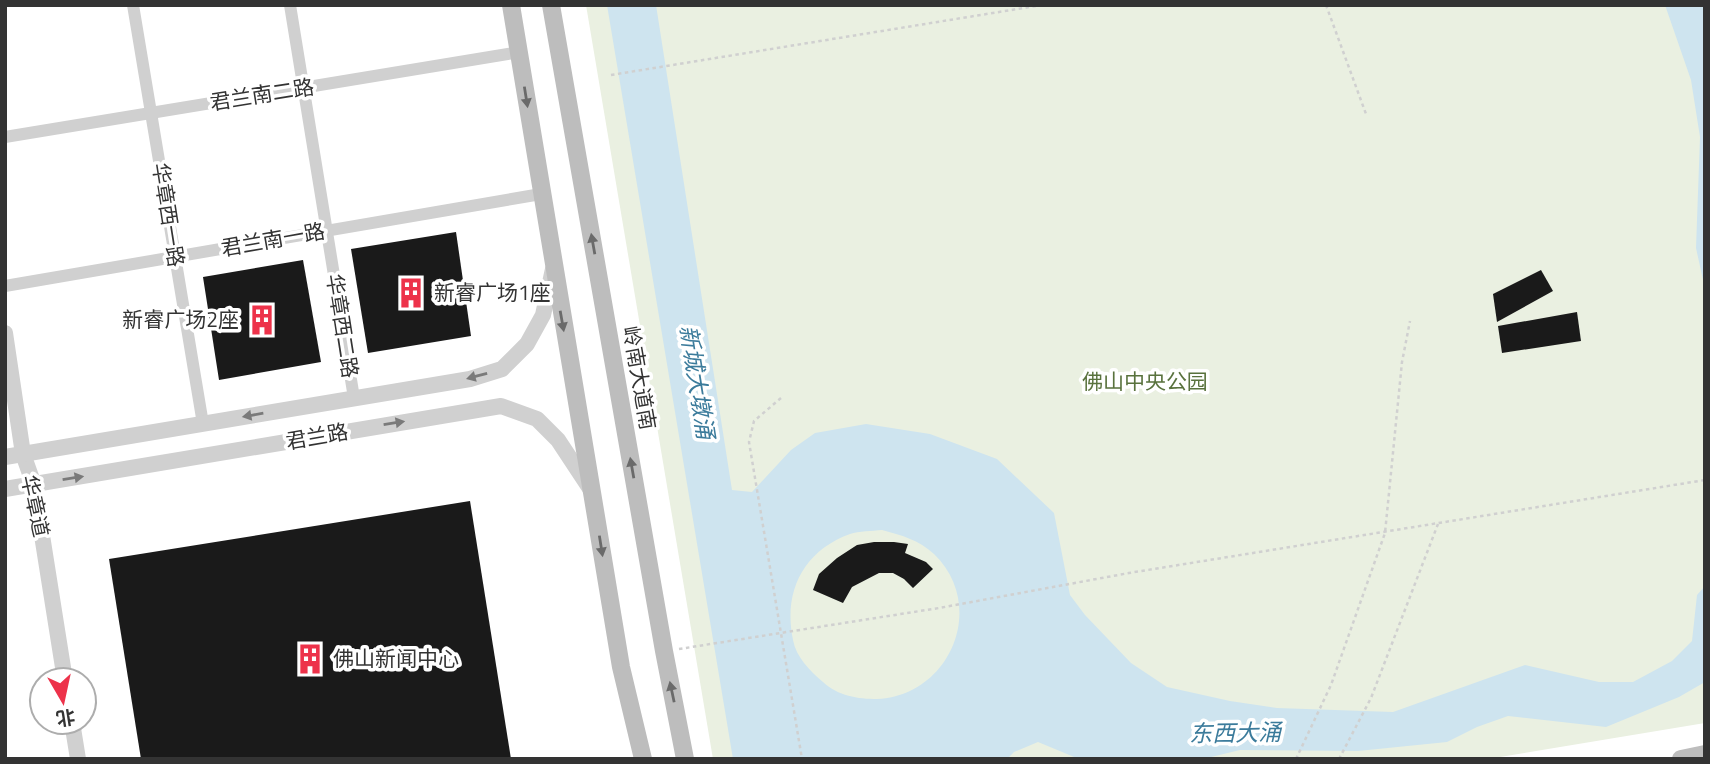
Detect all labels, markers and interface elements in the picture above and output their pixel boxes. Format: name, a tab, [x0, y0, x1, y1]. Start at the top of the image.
street label: 君兰南二路	[207, 70, 316, 118]
one-way arrow	[521, 86, 532, 108]
street label: 华章西一路	[145, 160, 193, 269]
street label: 君兰南一路	[218, 214, 327, 264]
one-way arrow	[587, 233, 598, 255]
street label: 华章西二路	[319, 271, 367, 380]
building icon: 新睿广场1座	[394, 276, 428, 310]
place label: 新睿广场1座	[434, 276, 551, 308]
place label: 新睿广场2座	[122, 303, 239, 335]
building icon: 新睿广场2座	[245, 303, 279, 337]
one-way arrow	[557, 310, 568, 332]
water label: 新城大墩涌	[671, 322, 724, 444]
street label: 岭南大道南	[615, 323, 665, 432]
park label: 佛山中央公园	[1082, 365, 1208, 397]
one-way arrow	[466, 372, 487, 382]
one-way arrow	[242, 410, 264, 421]
street label: 君兰路	[283, 415, 351, 457]
one-way arrow	[383, 417, 405, 428]
one-way arrow	[626, 457, 637, 479]
street label: 华章道	[14, 472, 58, 540]
one-way arrow	[62, 472, 84, 483]
one-way arrow	[596, 535, 607, 557]
building icon: 佛山新闻中心	[293, 642, 327, 676]
place label: 佛山新闻中心	[333, 642, 459, 674]
north arrow	[28, 666, 98, 736]
one-way arrow	[667, 681, 678, 703]
text: 北	[54, 702, 77, 734]
water label: 东西大涌	[1189, 714, 1284, 751]

